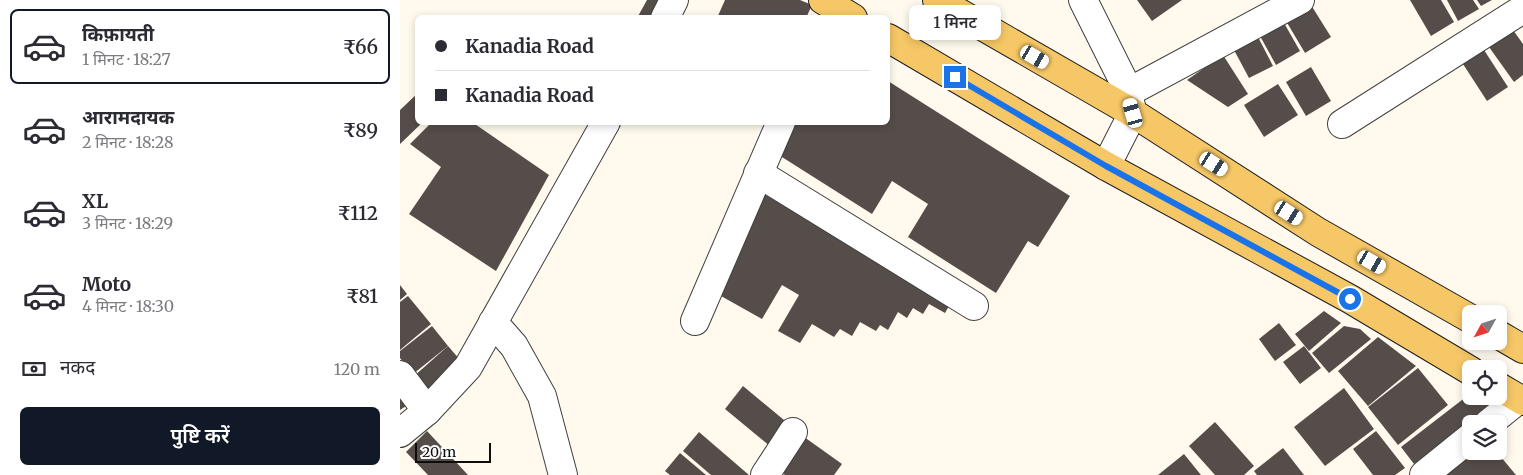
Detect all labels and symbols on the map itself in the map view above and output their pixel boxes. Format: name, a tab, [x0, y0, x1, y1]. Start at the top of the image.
callout: 1 मिनट	[909, 5, 1001, 40]
car	[1018, 43, 1051, 71]
route end	[944, 66, 966, 88]
car	[1121, 97, 1144, 129]
car	[1197, 150, 1230, 178]
car	[1272, 199, 1305, 227]
car	[1355, 248, 1388, 276]
route start	[1339, 288, 1361, 310]
north arrow	[1462, 305, 1508, 350]
scale bar	[415, 440, 491, 463]

